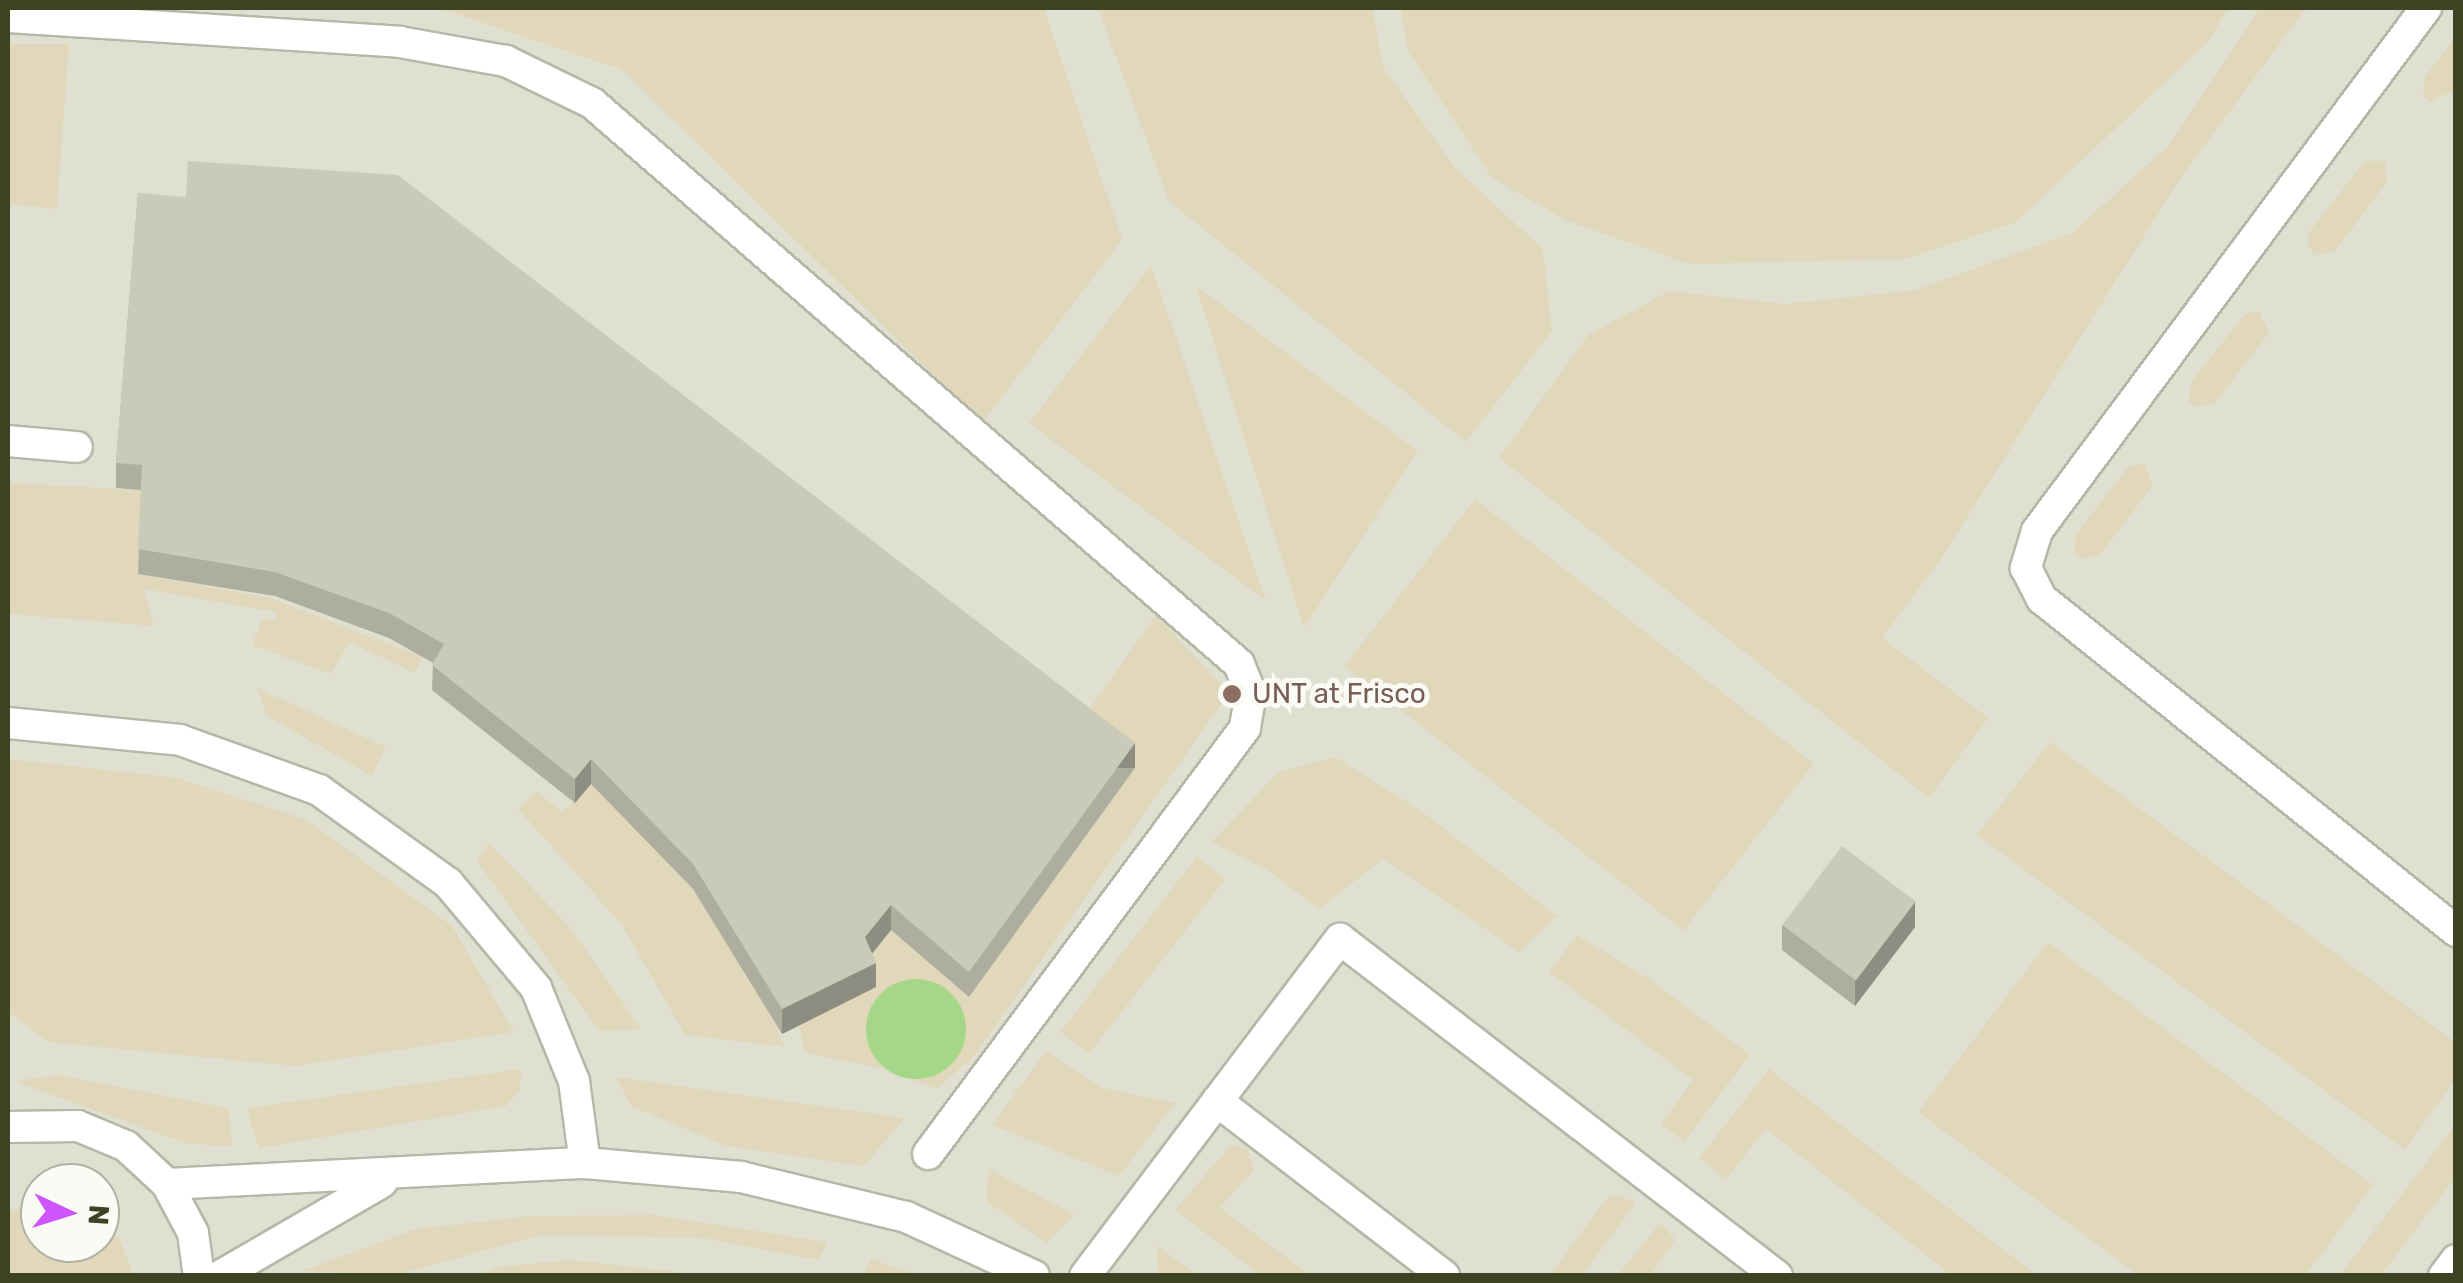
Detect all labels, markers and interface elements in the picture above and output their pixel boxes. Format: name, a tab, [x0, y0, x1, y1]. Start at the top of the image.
place label: UNT at Frisco	[1252, 677, 1426, 711]
marker: UNT at Frisco	[1221, 683, 1243, 705]
north arrow	[20, 1163, 120, 1263]
text: N	[81, 1204, 116, 1226]

